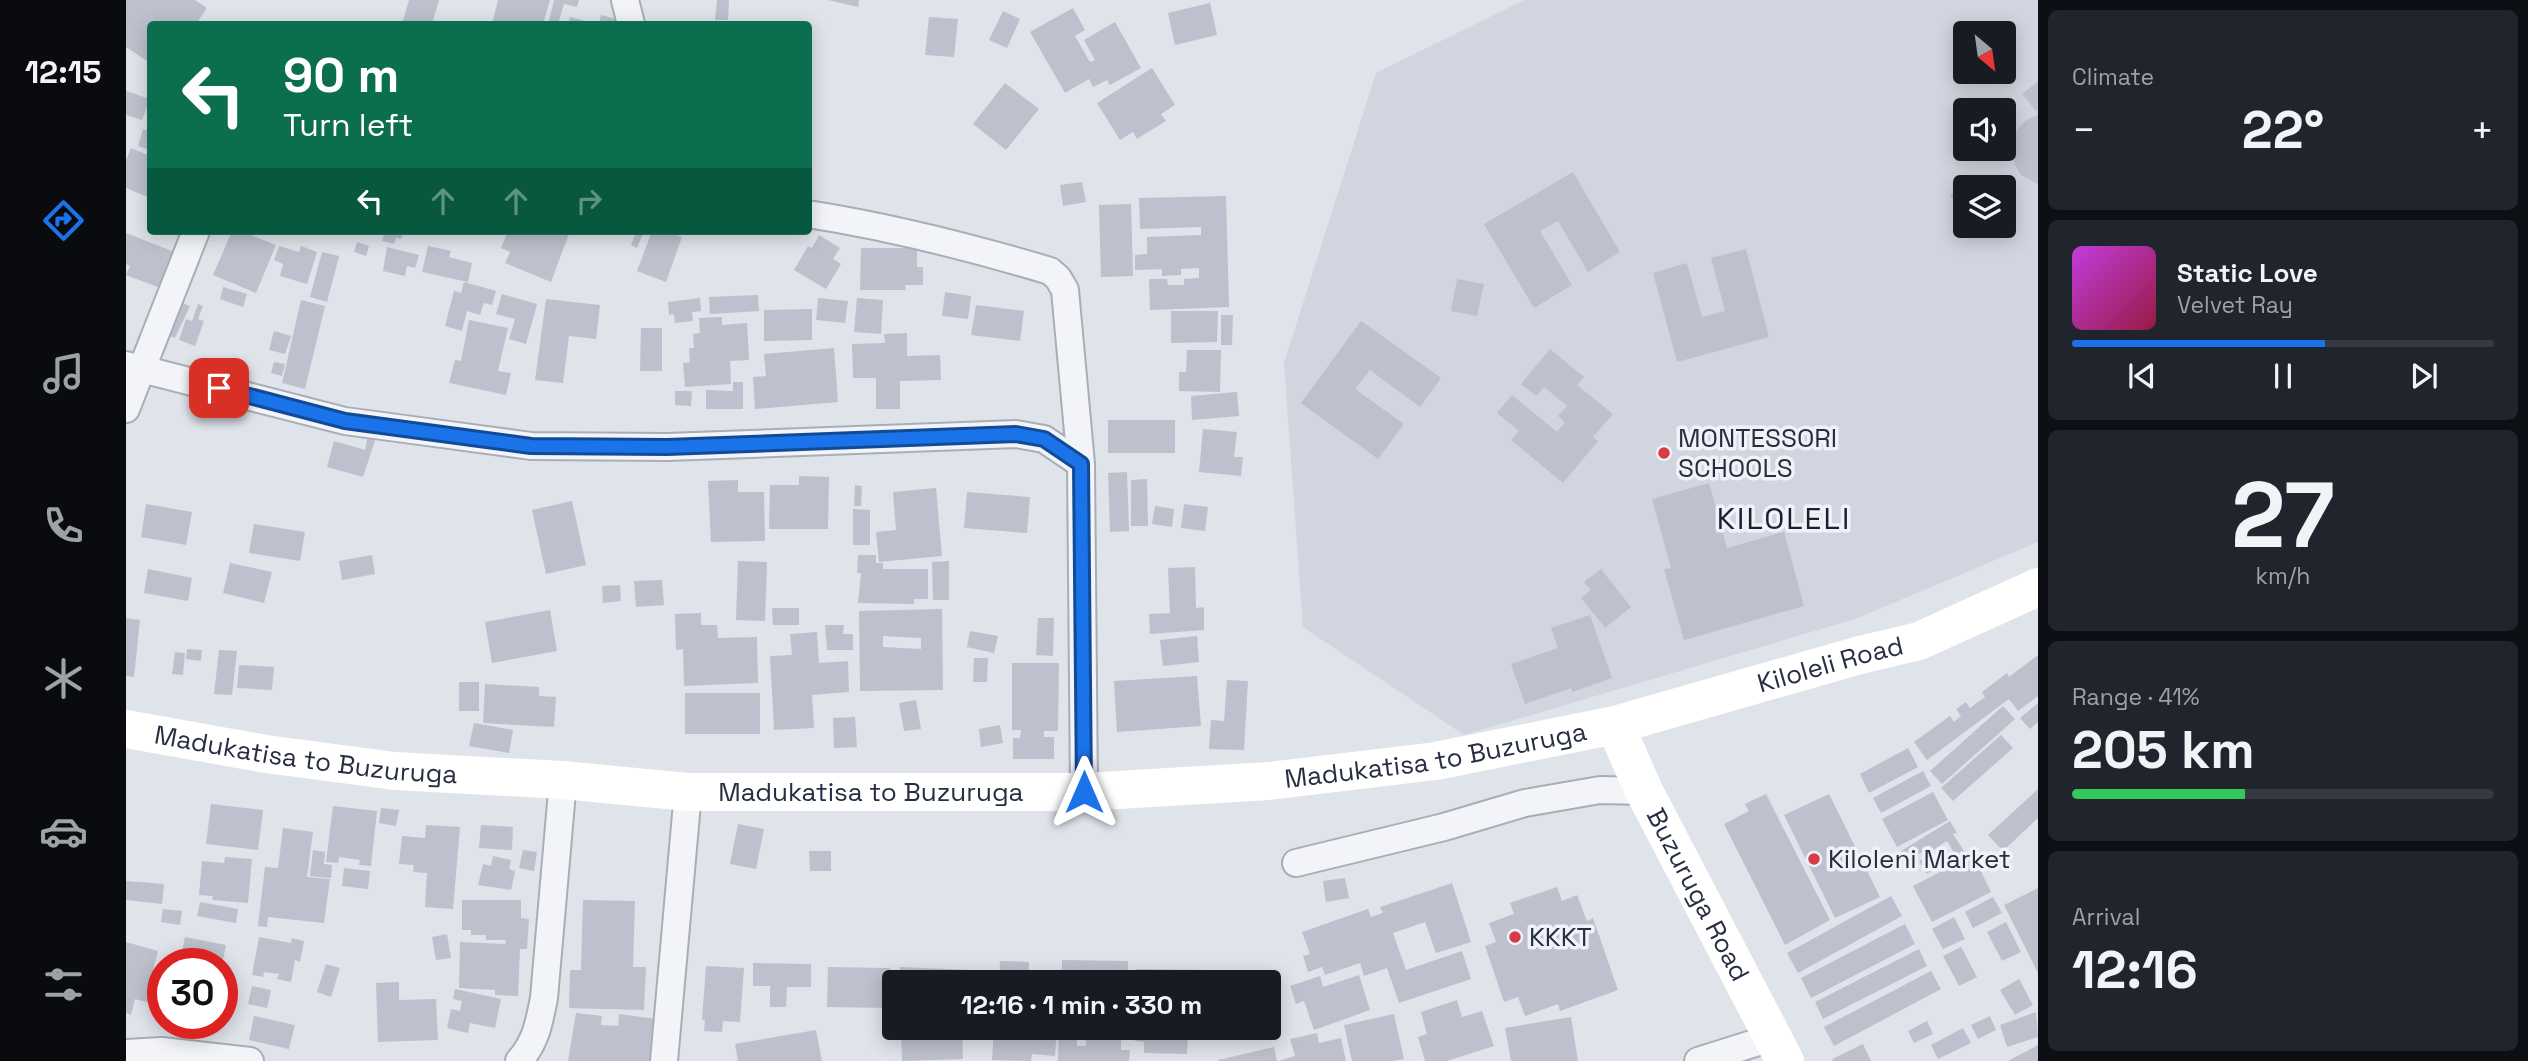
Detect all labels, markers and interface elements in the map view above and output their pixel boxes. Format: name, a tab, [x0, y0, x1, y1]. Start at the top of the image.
north arrow	[1953, 21, 2016, 84]
map controls	[1953, 21, 2016, 238]
text: 90 m	[283, 44, 399, 106]
icon: left	[168, 49, 259, 140]
text: 12:15	[25, 52, 101, 92]
text: Climate	[2072, 62, 2154, 92]
text: 22°	[2242, 97, 2324, 163]
button: sound	[1953, 98, 2016, 161]
text: Turn left	[283, 105, 413, 145]
text: −	[2072, 106, 2096, 154]
text: +	[2470, 106, 2494, 154]
button: layers	[1953, 175, 2016, 238]
icon: left	[351, 182, 389, 220]
icon: ahead	[424, 182, 462, 220]
icon: ahead	[497, 182, 535, 220]
icon: right	[570, 182, 608, 220]
icon: directions	[39, 196, 88, 245]
text: Static Love	[2177, 256, 2318, 290]
text: Velvet Ray	[2177, 290, 2293, 320]
icon: music	[39, 349, 88, 398]
icon: previous	[2123, 357, 2161, 395]
icon: pause	[2264, 357, 2302, 395]
icon: next	[2405, 357, 2443, 395]
pin	[189, 358, 249, 418]
icon: arrive	[200, 369, 238, 407]
place label: MONTESSORI SCHOOLS	[1678, 421, 1837, 485]
marker: MONTESSORI SCHOOLS	[1656, 445, 1672, 461]
text: 27	[2231, 457, 2335, 574]
district label: KILOLELI	[1717, 499, 1851, 538]
icon: phone	[39, 501, 88, 550]
text: km/h	[2256, 561, 2310, 591]
street label: Kiloleli Road	[1753, 628, 1907, 700]
icon: climate	[39, 654, 88, 703]
text: Range · 41%	[2072, 682, 2200, 712]
street label: Madukatisa to Buzuruga	[1283, 714, 1589, 796]
street label: Madukatisa to Buzuruga	[152, 717, 458, 791]
text: 205 km	[2072, 717, 2255, 783]
position arrow	[1047, 755, 1121, 829]
street label: Madukatisa to Buzuruga	[718, 775, 1024, 809]
street label: Buzuruga Road	[1639, 802, 1757, 987]
icon: car	[39, 807, 88, 856]
place label: Kiloleni Market	[1828, 842, 2011, 876]
marker: Kiloleni Market	[1806, 851, 1822, 867]
text: Arrival	[2072, 902, 2140, 932]
place label: KKKT	[1529, 920, 1592, 954]
marker: KKKT	[1507, 929, 1523, 945]
text: 12:16	[2072, 937, 2198, 1003]
speed limit sign: 30	[147, 948, 238, 1039]
icon: filters	[39, 960, 88, 1009]
text: 12:16 · 1 min · 330 m	[961, 988, 1202, 1022]

